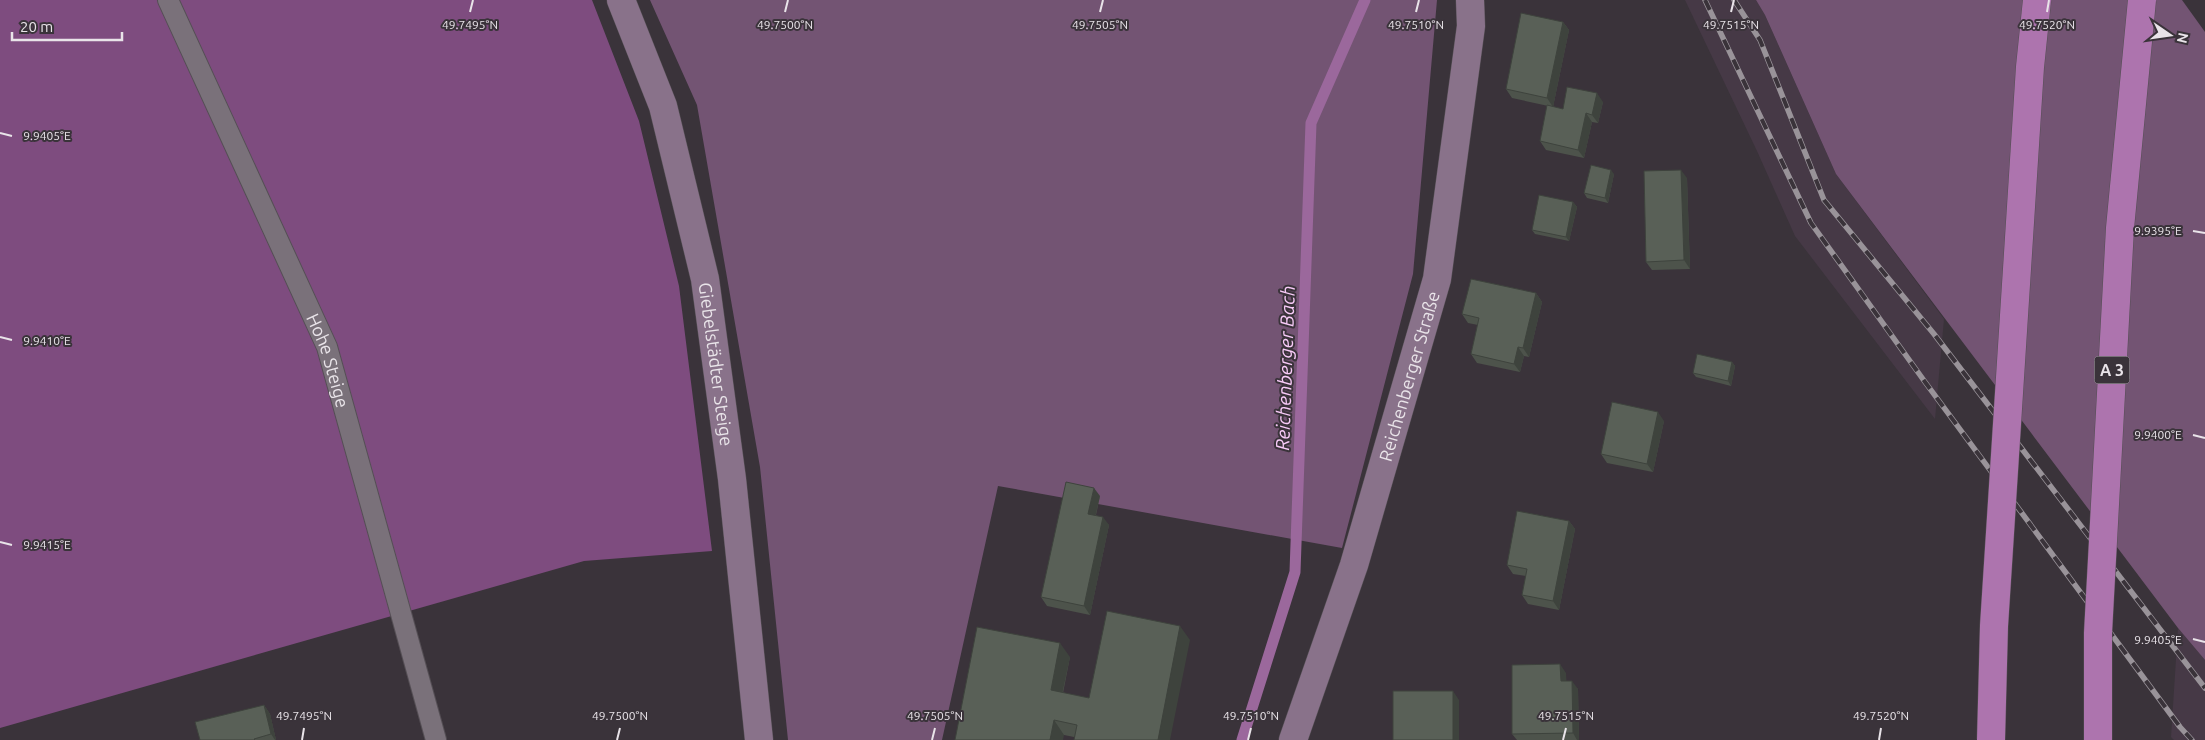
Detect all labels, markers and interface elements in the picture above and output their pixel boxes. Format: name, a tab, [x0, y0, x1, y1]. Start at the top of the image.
scale bar	[12, 10, 122, 42]
north arrow	[2145, 10, 2195, 60]
text: 20 m	[20, 18, 53, 35]
text: 49.7495°N	[442, 18, 498, 31]
text: 49.7500°N	[757, 18, 813, 31]
text: 49.7505°N	[1072, 18, 1128, 31]
text: 49.7510°N	[1388, 18, 1444, 31]
text: 49.7515°N	[1703, 18, 1759, 31]
text: 49.7520°N	[2019, 18, 2075, 31]
text: N	[2174, 31, 2192, 45]
text: 9.9405°E	[23, 129, 71, 142]
text: 9.9395°E	[2134, 224, 2182, 237]
street label: Giebelstädter Steige	[696, 281, 737, 447]
water label: Reichenberger Bach	[1271, 285, 1299, 451]
street label: Reichenberger Straße	[1375, 289, 1443, 464]
street label: Hohe Steige	[303, 310, 353, 410]
text: 9.9410°E	[23, 334, 71, 347]
road number: A 3	[2094, 356, 2130, 384]
text: 9.9400°E	[2134, 428, 2182, 441]
text: 9.9415°E	[23, 538, 71, 551]
text: 9.9405°E	[2134, 633, 2182, 646]
text: 49.7495°N	[276, 709, 332, 722]
text: 49.7500°N	[592, 709, 648, 722]
text: 49.7505°N	[907, 709, 963, 722]
text: 49.7510°N	[1223, 709, 1279, 722]
text: 49.7515°N	[1538, 709, 1594, 722]
text: 49.7520°N	[1853, 709, 1909, 722]

